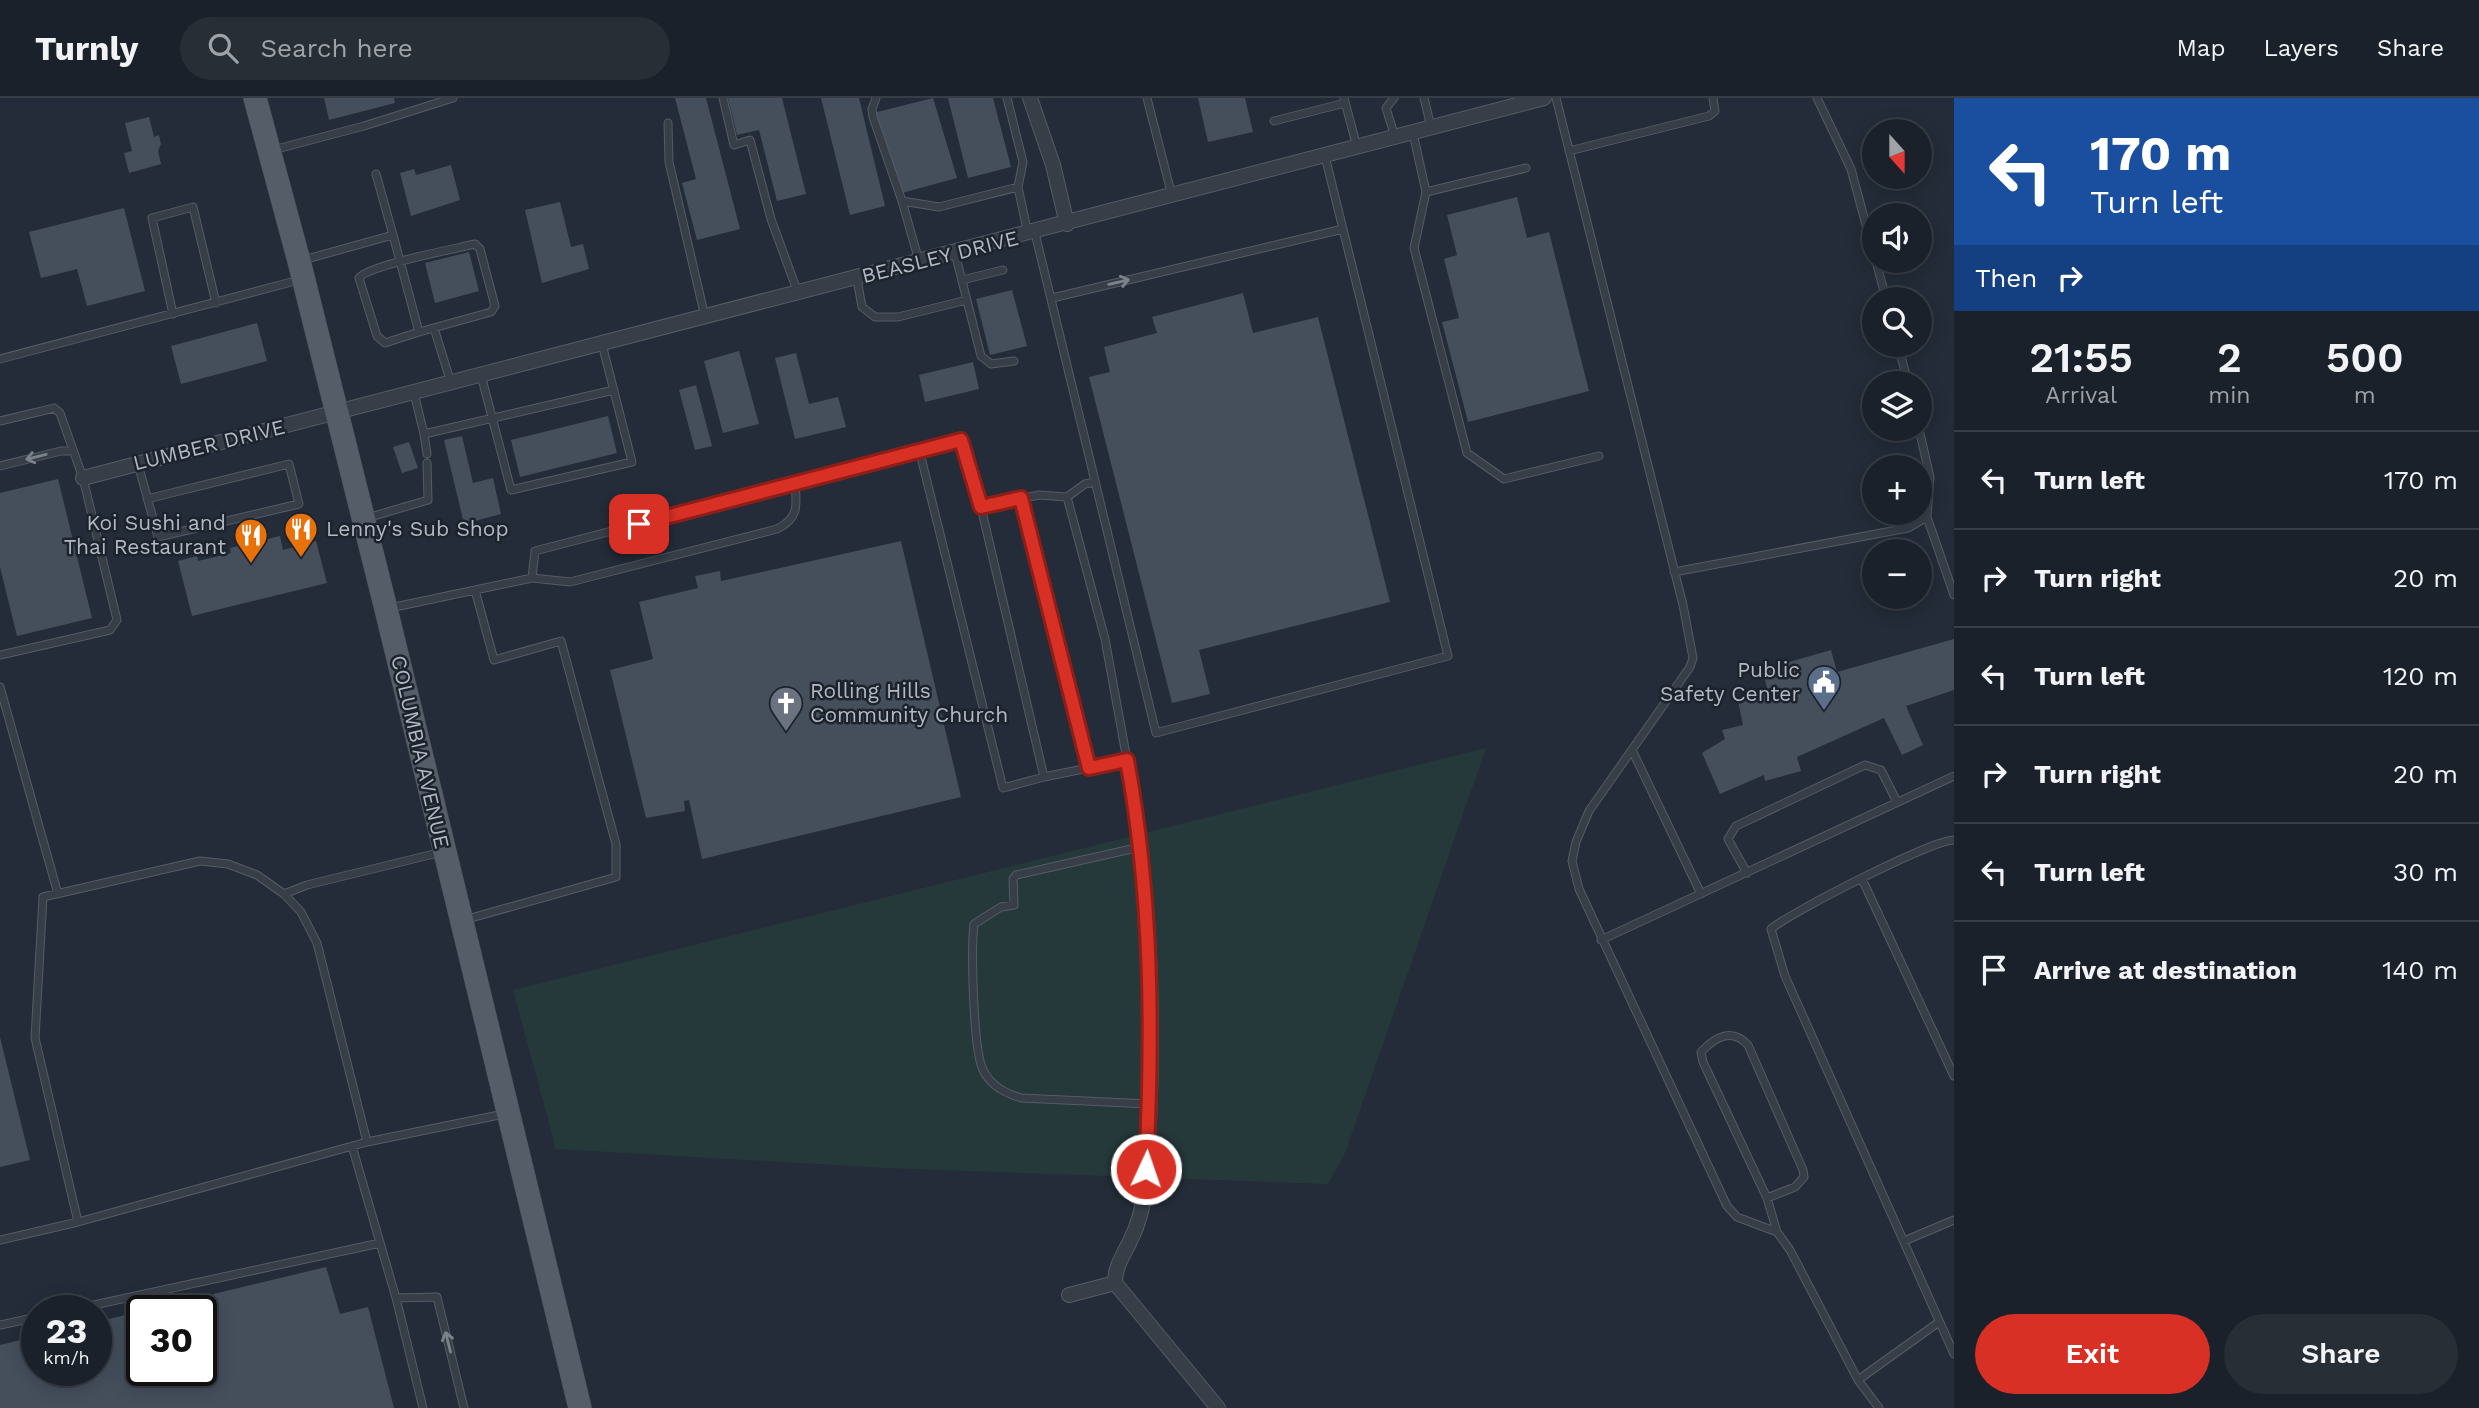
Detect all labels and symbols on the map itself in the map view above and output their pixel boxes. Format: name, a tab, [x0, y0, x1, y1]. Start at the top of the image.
north arrow	[1862, 119, 1932, 189]
street label: BEASLEY DRIVE	[859, 225, 1021, 288]
one-way arrow	[1107, 275, 1129, 288]
street label: LUMBER DRIVE	[130, 414, 287, 475]
one-way arrow	[25, 451, 48, 464]
pin	[609, 494, 669, 554]
place label: Koi Sushi and Thai Restaurant	[64, 510, 226, 559]
restaurant icon: Lenny's Sub Shop	[282, 510, 320, 559]
restaurant icon: Koi Sushi and Thai Restaurant	[232, 516, 270, 565]
place label: Lenny's Sub Shop	[326, 516, 509, 541]
street label: COLUMBIA AVENUE	[386, 653, 455, 851]
place label: Public Safety Center	[1660, 657, 1800, 706]
public building icon: Public Safety Center	[1805, 663, 1843, 712]
place label: Rolling Hills Community Church	[810, 678, 1008, 727]
church icon: Rolling Hills Community Church	[767, 684, 805, 733]
position arrow	[1109, 1132, 1183, 1206]
speed limit sign: 30	[126, 1295, 217, 1386]
one-way arrow	[441, 1331, 454, 1354]

